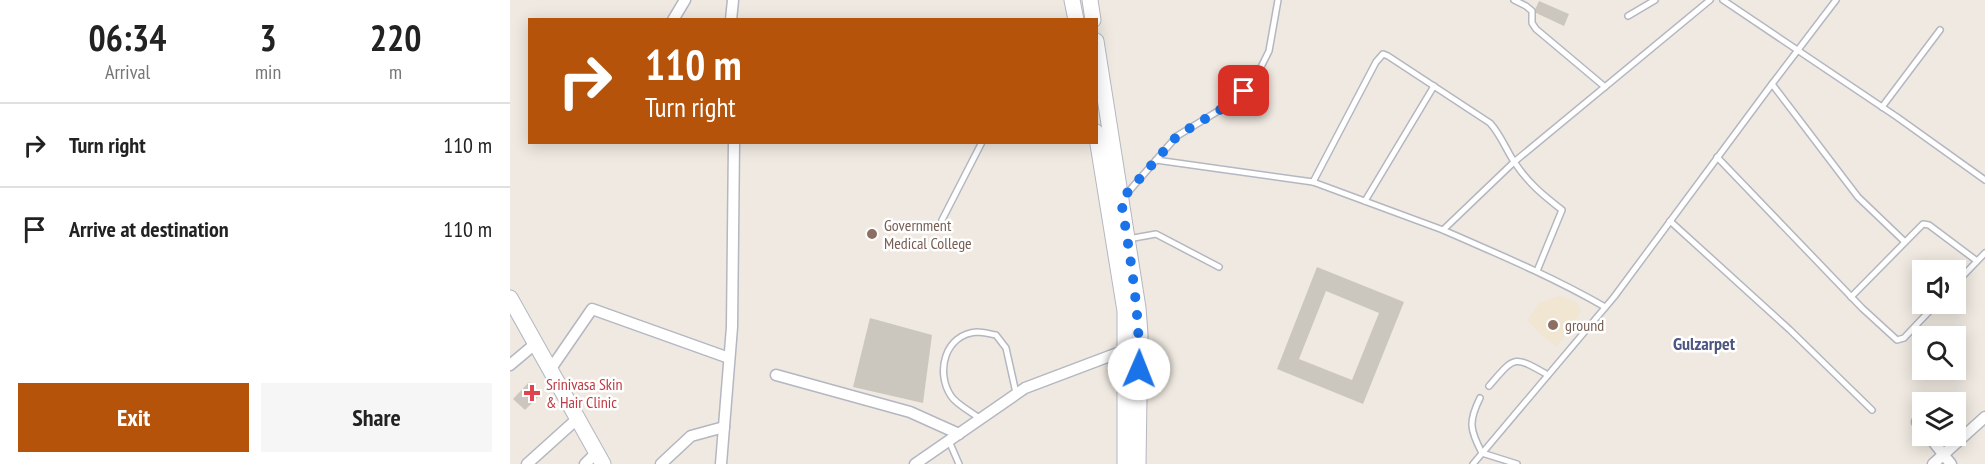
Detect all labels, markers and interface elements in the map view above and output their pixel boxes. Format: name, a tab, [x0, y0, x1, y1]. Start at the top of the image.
text: 06:34	[89, 14, 166, 61]
text: 3	[259, 14, 277, 61]
text: 220	[370, 14, 421, 61]
text: 110 m	[645, 37, 742, 92]
icon: right	[546, 42, 624, 120]
text: Arrival	[105, 59, 150, 85]
text: min	[255, 59, 281, 85]
text: m	[389, 59, 402, 85]
pin	[1218, 65, 1269, 116]
icon: arrive	[1227, 74, 1260, 107]
text: Turn right	[645, 90, 736, 124]
icon: right	[18, 129, 51, 162]
text: Turn right	[69, 131, 146, 159]
text: 110 m	[443, 131, 492, 159]
icon: arrive	[18, 213, 51, 246]
text: Arrive at destination	[69, 215, 229, 243]
text: 110 m	[443, 215, 492, 243]
place label: Government Medical College	[884, 215, 972, 253]
marker: Government Medical College	[865, 227, 879, 241]
map controls	[1912, 260, 1966, 446]
button: sound	[1912, 260, 1966, 314]
place label: ground	[1565, 315, 1604, 335]
marker: ground	[1546, 318, 1560, 332]
button: search	[1912, 326, 1966, 380]
district label: Gulzarpet	[1673, 332, 1736, 355]
position arrow	[1107, 337, 1171, 401]
place label: Srinivasa Skin & Hair Clinic	[546, 374, 623, 412]
button: Exit	[18, 383, 249, 452]
button: Share	[261, 383, 492, 452]
marker: Srinivasa Skin & Hair Clinic	[523, 384, 541, 402]
button: layers	[1912, 392, 1966, 446]

